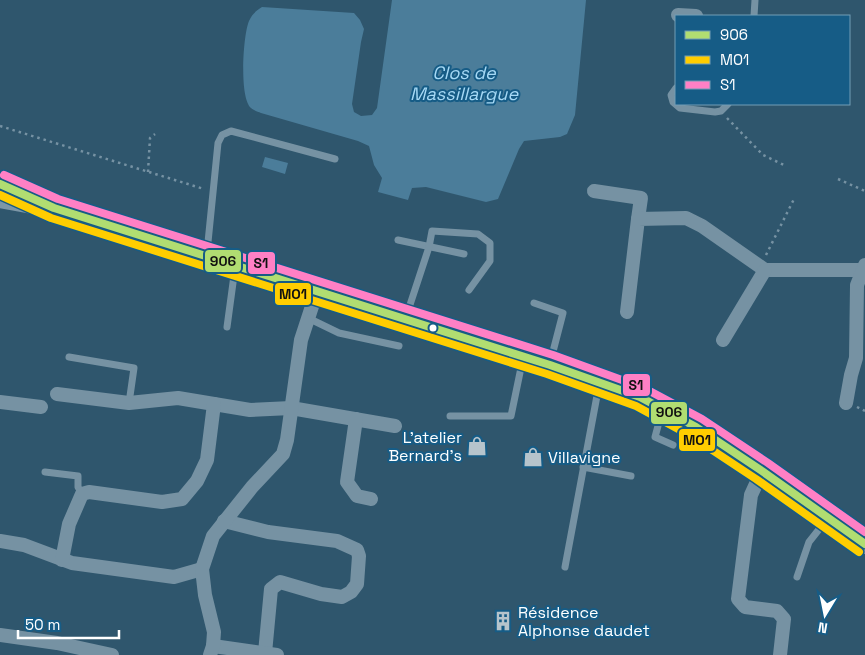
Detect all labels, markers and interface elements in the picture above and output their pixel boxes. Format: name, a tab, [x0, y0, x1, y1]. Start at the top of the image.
legend	[675, 15, 850, 105]
text: 906	[720, 25, 748, 44]
text: MO1	[720, 50, 749, 69]
water label: Clos de Massillargue	[410, 61, 519, 105]
text: S1	[720, 75, 735, 94]
line badge: 906	[204, 249, 242, 273]
line badge: S1	[247, 251, 276, 275]
text: 906	[210, 252, 237, 270]
text: S1	[254, 254, 268, 272]
line badge: MO1	[274, 282, 312, 306]
text: MO1	[279, 285, 307, 303]
unlabelled marker	[428, 323, 438, 333]
line badge: S1	[622, 373, 651, 397]
text: S1	[629, 376, 643, 394]
line badge: 906	[650, 401, 688, 425]
text: 906	[656, 403, 683, 421]
place label: L'atelier Bernard's	[388, 427, 462, 466]
line badge: MO1	[678, 428, 716, 452]
text: MO1	[683, 431, 711, 449]
shop icon: L'atelier Bernard's	[466, 435, 488, 457]
shop icon: Villavigne	[522, 446, 544, 468]
place label: Villavigne	[548, 447, 621, 468]
north arrow	[800, 590, 850, 640]
place label: Résidence Alphonse daudet	[518, 602, 650, 641]
scale bar	[18, 608, 119, 640]
building icon: Résidence Alphonse daudet	[492, 610, 514, 632]
text: 50 m	[25, 615, 60, 634]
text: N	[817, 618, 829, 637]

